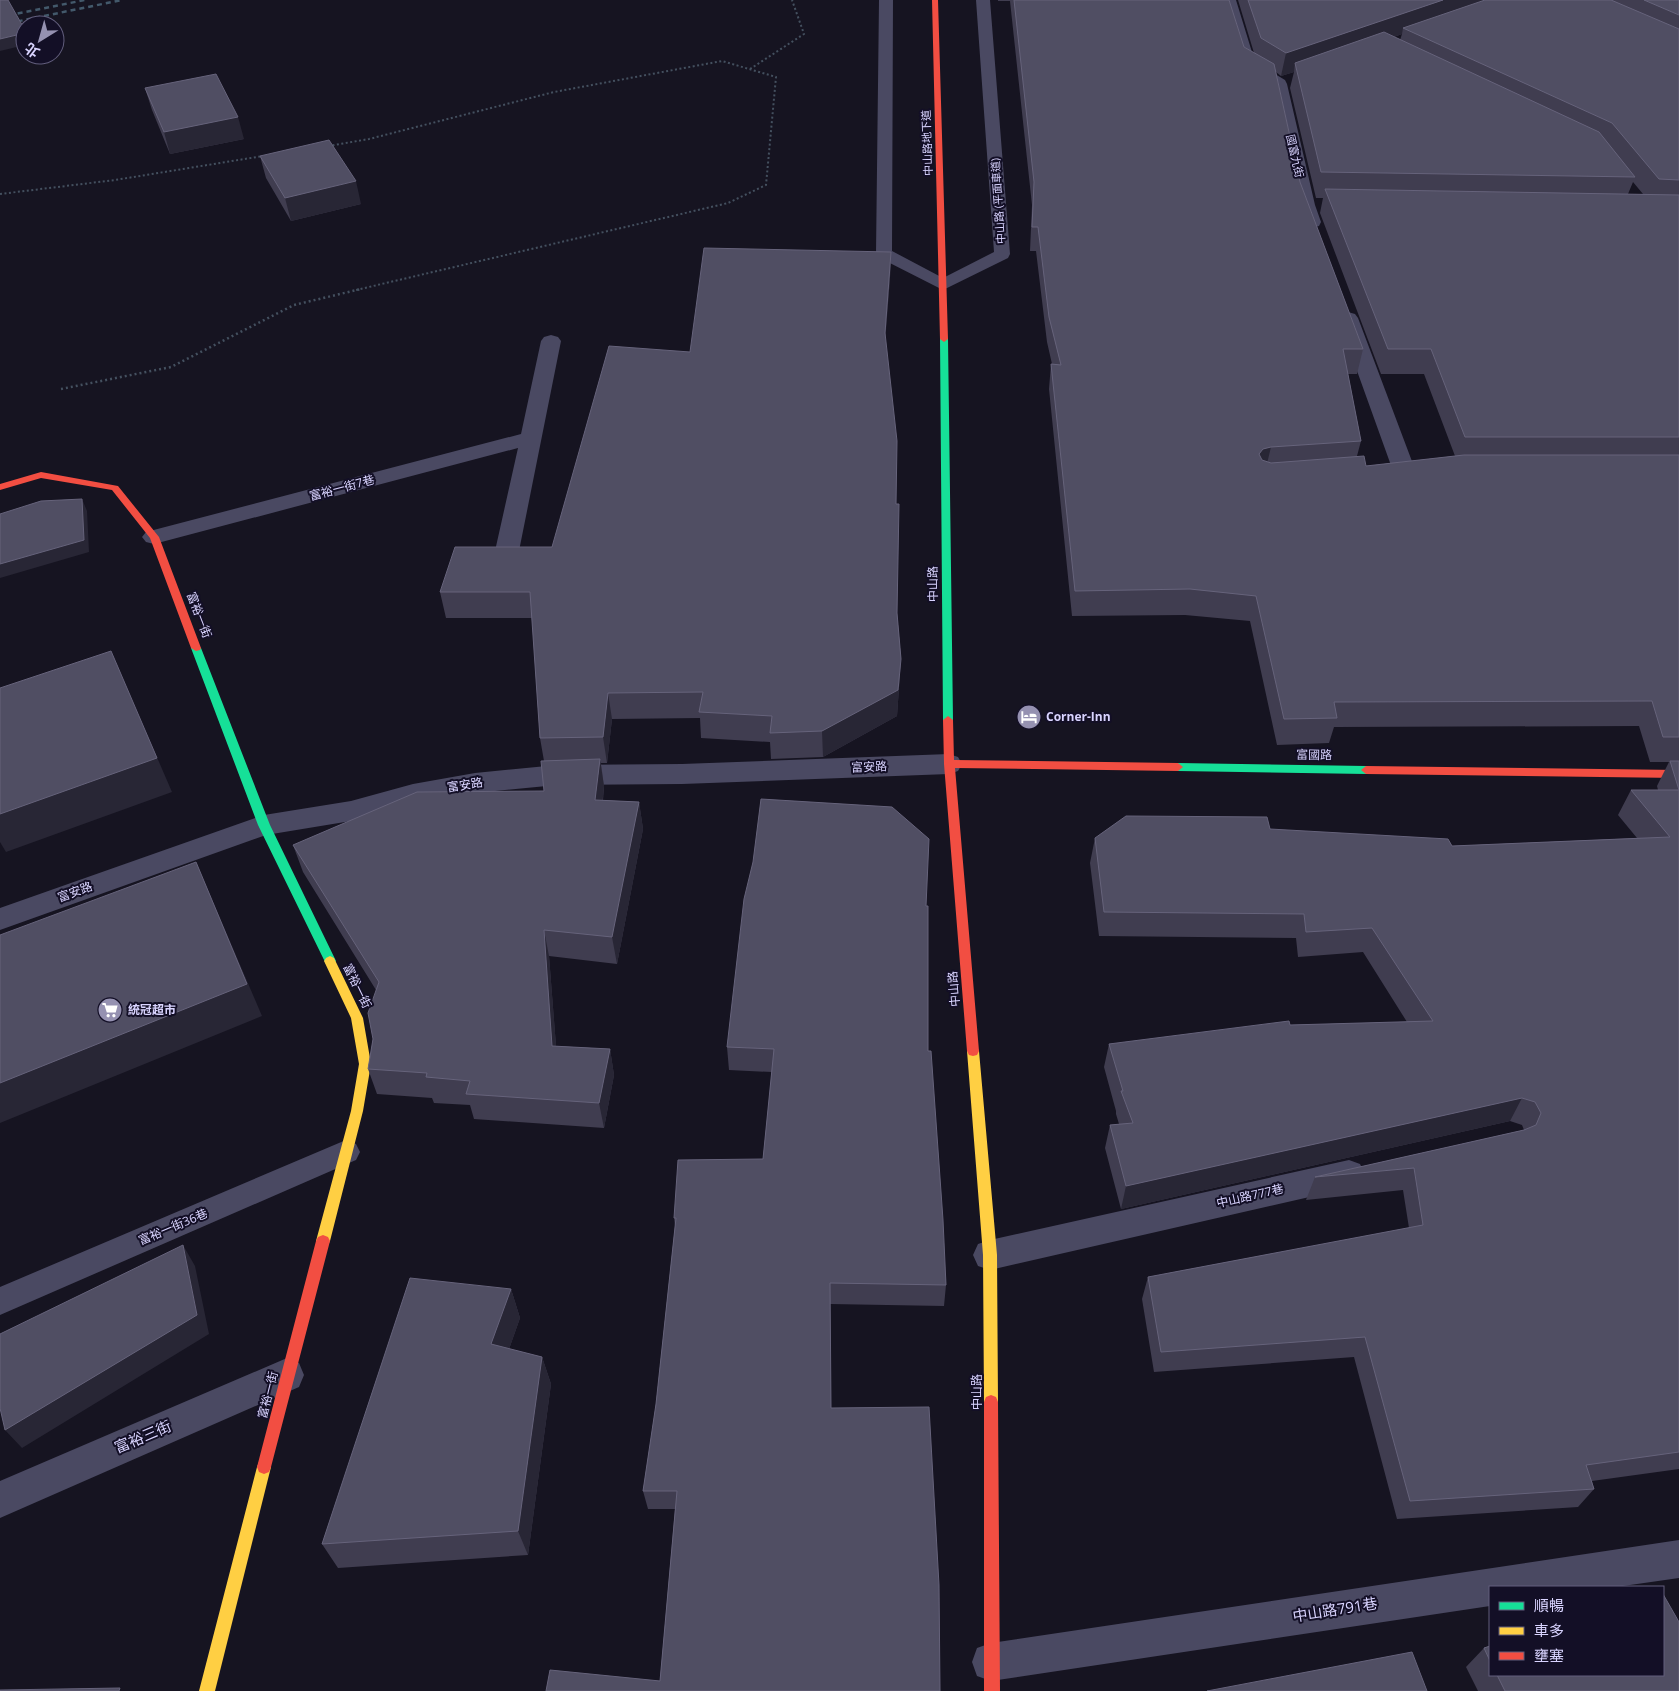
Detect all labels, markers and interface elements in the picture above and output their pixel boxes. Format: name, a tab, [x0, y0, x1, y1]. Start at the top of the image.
north arrow	[15, 15, 65, 65]
text: 北	[21, 39, 43, 63]
street label: 中山路地下道	[918, 110, 935, 176]
street label: 國富九街	[1283, 133, 1308, 179]
street label: 中山路 (平面車道)	[987, 157, 1008, 245]
street label: 富裕一街7巷	[307, 471, 376, 504]
street label: 中山路	[924, 566, 941, 602]
street label: 富裕一街	[183, 589, 216, 640]
hotel icon: Corner-Inn	[1016, 704, 1042, 730]
place label: Corner-Inn	[1046, 708, 1111, 725]
street label: 富國路	[1296, 746, 1332, 763]
street label: 富安路	[851, 757, 887, 776]
street label: 富安路	[446, 773, 484, 796]
street label: 富安路	[55, 877, 95, 906]
street label: 富裕一街	[339, 960, 376, 1011]
street label: 中山路	[943, 970, 964, 1008]
supermarket icon: 統冠超市	[97, 997, 123, 1023]
place label: 統冠超市	[128, 1001, 176, 1018]
street label: 中山路777巷	[1215, 1180, 1285, 1212]
street label: 富裕一街36巷	[136, 1204, 210, 1249]
street label: 富裕一街	[253, 1370, 282, 1420]
street label: 中山路	[968, 1374, 985, 1410]
street label: 富裕三街	[111, 1415, 174, 1457]
legend	[1489, 1586, 1664, 1676]
street label: 中山路791巷	[1291, 1592, 1379, 1626]
text: 順暢	[1534, 1595, 1564, 1615]
text: 車多	[1534, 1620, 1564, 1640]
text: 壅塞	[1534, 1645, 1564, 1665]

